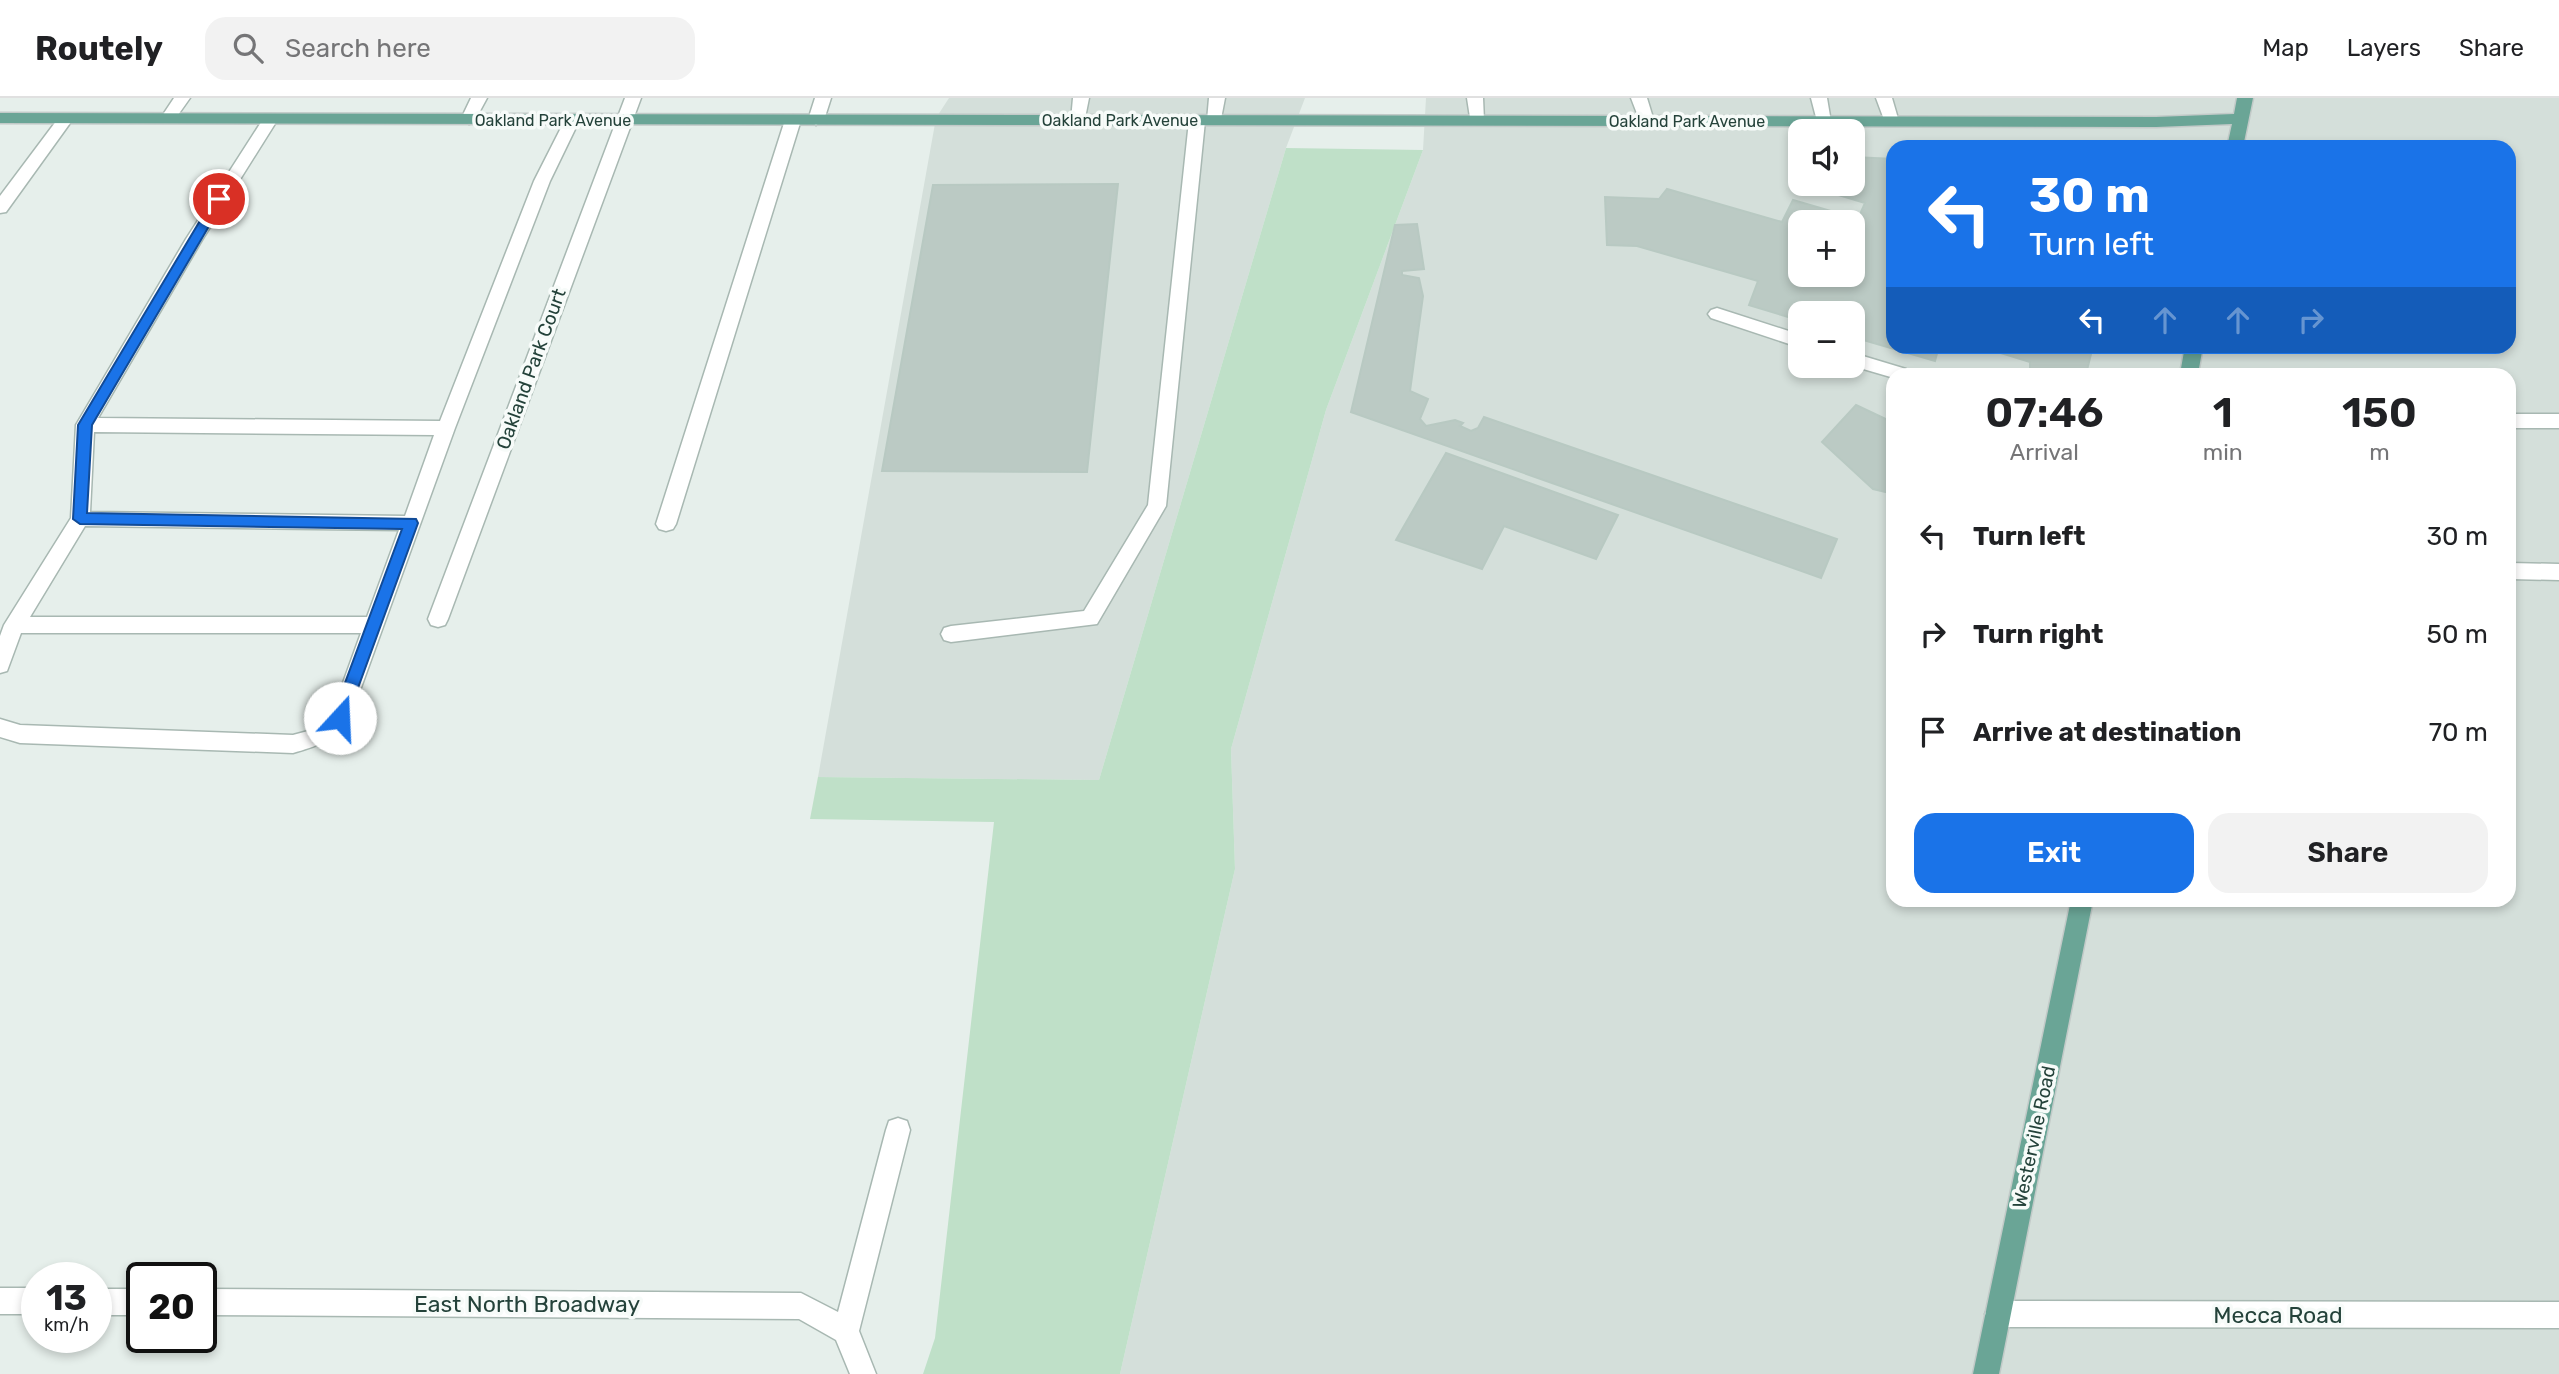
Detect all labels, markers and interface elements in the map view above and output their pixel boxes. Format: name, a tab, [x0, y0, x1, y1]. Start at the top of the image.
search box	[205, 17, 695, 80]
text: Routely	[35, 29, 163, 68]
icon: search	[229, 29, 267, 67]
text: Search here	[285, 33, 431, 64]
text: Map	[2262, 34, 2309, 62]
text: Layers	[2347, 34, 2421, 62]
text: Share	[2459, 34, 2524, 62]
street label: Oakland Park Avenue	[475, 111, 631, 130]
street label: Oakland Park Avenue	[1042, 111, 1198, 130]
street label: Oakland Park Avenue	[1609, 112, 1765, 131]
map controls	[1788, 119, 1865, 378]
button: sound	[1788, 119, 1865, 196]
text: 30 m	[2029, 166, 2150, 224]
icon: left	[1914, 168, 2005, 259]
pin	[189, 169, 249, 229]
icon: arrive	[200, 180, 238, 218]
button: +	[1788, 210, 1865, 287]
text: Turn left	[2029, 225, 2154, 263]
street label: Oakland Park Court	[491, 285, 571, 453]
button: −	[1788, 301, 1865, 378]
icon: left	[2073, 301, 2111, 339]
icon: ahead	[2146, 301, 2184, 339]
icon: ahead	[2219, 301, 2257, 339]
icon: right	[2292, 301, 2330, 339]
text: 07:46	[1985, 388, 2103, 438]
text: 1	[2213, 388, 2233, 438]
text: 150	[2342, 388, 2417, 438]
text: Arrival	[2010, 438, 2079, 466]
text: min	[2203, 438, 2243, 466]
text: m	[2369, 438, 2390, 466]
icon: left	[1914, 517, 1952, 555]
text: Turn left	[1973, 521, 2085, 552]
text: 30 m	[2426, 521, 2488, 552]
icon: right	[1914, 615, 1952, 653]
text: Turn right	[1973, 619, 2103, 650]
text: 50 m	[2427, 619, 2488, 650]
position arrow	[303, 681, 377, 755]
icon: arrive	[1914, 713, 1952, 751]
text: Arrive at destination	[1973, 717, 2241, 748]
text: 70 m	[2429, 717, 2488, 748]
button: Exit	[1914, 813, 2194, 893]
button: Share	[2208, 813, 2488, 893]
street label: Westerville Road	[2008, 1064, 2060, 1210]
speed limit sign: 20	[126, 1262, 217, 1353]
text: 13	[46, 1277, 87, 1319]
street label: East North Broadway	[414, 1290, 640, 1318]
street label: Mecca Road	[2213, 1301, 2343, 1329]
text: km/h	[44, 1314, 89, 1336]

